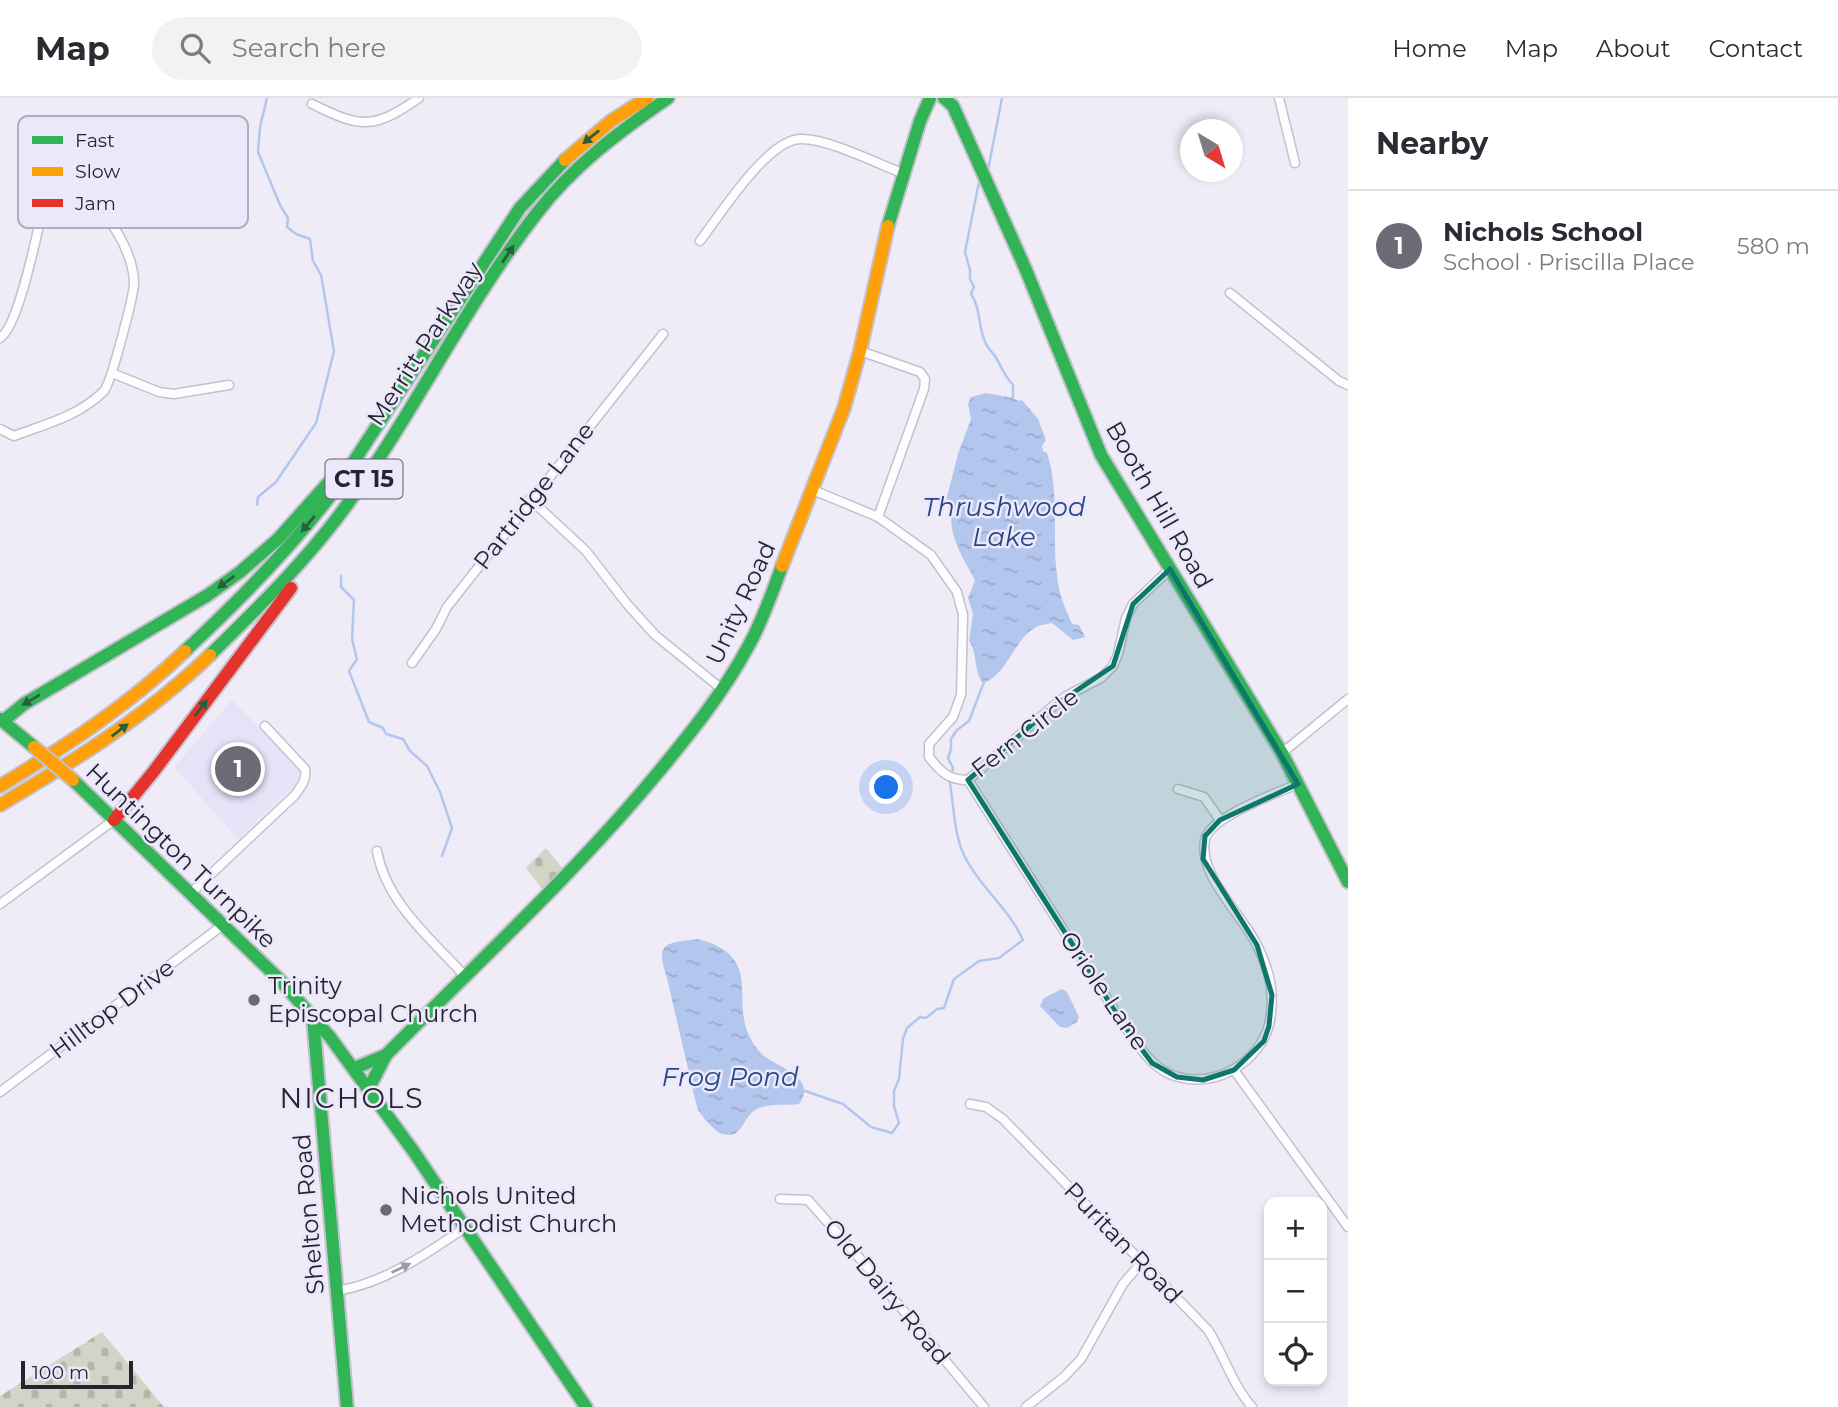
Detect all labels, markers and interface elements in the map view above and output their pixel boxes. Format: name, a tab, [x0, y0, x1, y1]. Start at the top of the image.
search box	[152, 17, 642, 80]
text: Map	[35, 28, 110, 68]
icon: search	[176, 29, 214, 67]
text: Search here	[232, 32, 386, 64]
text: Home	[1392, 34, 1467, 63]
text: Map	[1505, 34, 1558, 63]
text: About	[1596, 34, 1670, 63]
text: Contact	[1708, 34, 1803, 63]
legend	[18, 116, 248, 228]
north arrow	[1180, 119, 1243, 182]
text: Nearby	[1376, 125, 1488, 162]
text: Fast	[75, 129, 115, 152]
one-way arrow	[582, 129, 599, 144]
text: Slow	[75, 160, 120, 183]
text: Jam	[74, 192, 116, 215]
text: Nichols School	[1443, 216, 1643, 248]
text: 1	[1394, 232, 1404, 260]
text: 580 m	[1737, 232, 1810, 260]
one-way arrow	[501, 245, 515, 263]
text: School · Priscilla Place	[1443, 248, 1695, 276]
street label: Merritt Parkway	[361, 256, 488, 431]
street label: Partridge Lane	[467, 416, 600, 575]
street label: Booth Hill Road	[1100, 416, 1219, 594]
road number: CT 15	[326, 460, 402, 498]
water label: Thrushwood Lake	[922, 491, 1086, 553]
one-way arrow	[301, 515, 316, 533]
street label: Unity Road	[699, 537, 782, 669]
one-way arrow	[217, 575, 235, 589]
street label: Fern Circle	[965, 682, 1084, 784]
one-way arrow	[22, 694, 41, 707]
one-way arrow	[194, 699, 208, 717]
one-way arrow	[111, 723, 129, 737]
pin: 1	[215, 743, 261, 795]
street label: Huntington Turnpike	[80, 757, 283, 954]
your location	[869, 770, 903, 804]
street label: Oriole Lane	[1054, 926, 1155, 1056]
street label: Hilltop Drive	[44, 952, 180, 1065]
place label: Trinity Episcopal Church	[268, 971, 478, 1028]
marker: Trinity Episcopal Church	[246, 992, 262, 1008]
water label: Frog Pond	[661, 1061, 799, 1093]
district label: NICHOLS	[280, 1081, 424, 1115]
street label: Shelton Road	[287, 1132, 330, 1296]
street label: Puritan Road	[1058, 1176, 1189, 1309]
place label: Nichols United Methodist Church	[400, 1181, 617, 1238]
map controls	[1264, 1197, 1327, 1386]
button: +	[1264, 1197, 1327, 1260]
marker: Nichols United Methodist Church	[378, 1202, 394, 1218]
street label: Old Dairy Road	[818, 1213, 957, 1370]
button: −	[1264, 1260, 1327, 1323]
one-way arrow	[391, 1262, 411, 1274]
button: locate	[1264, 1323, 1327, 1386]
scale bar	[21, 1358, 133, 1390]
text: 100 m	[32, 1361, 89, 1384]

